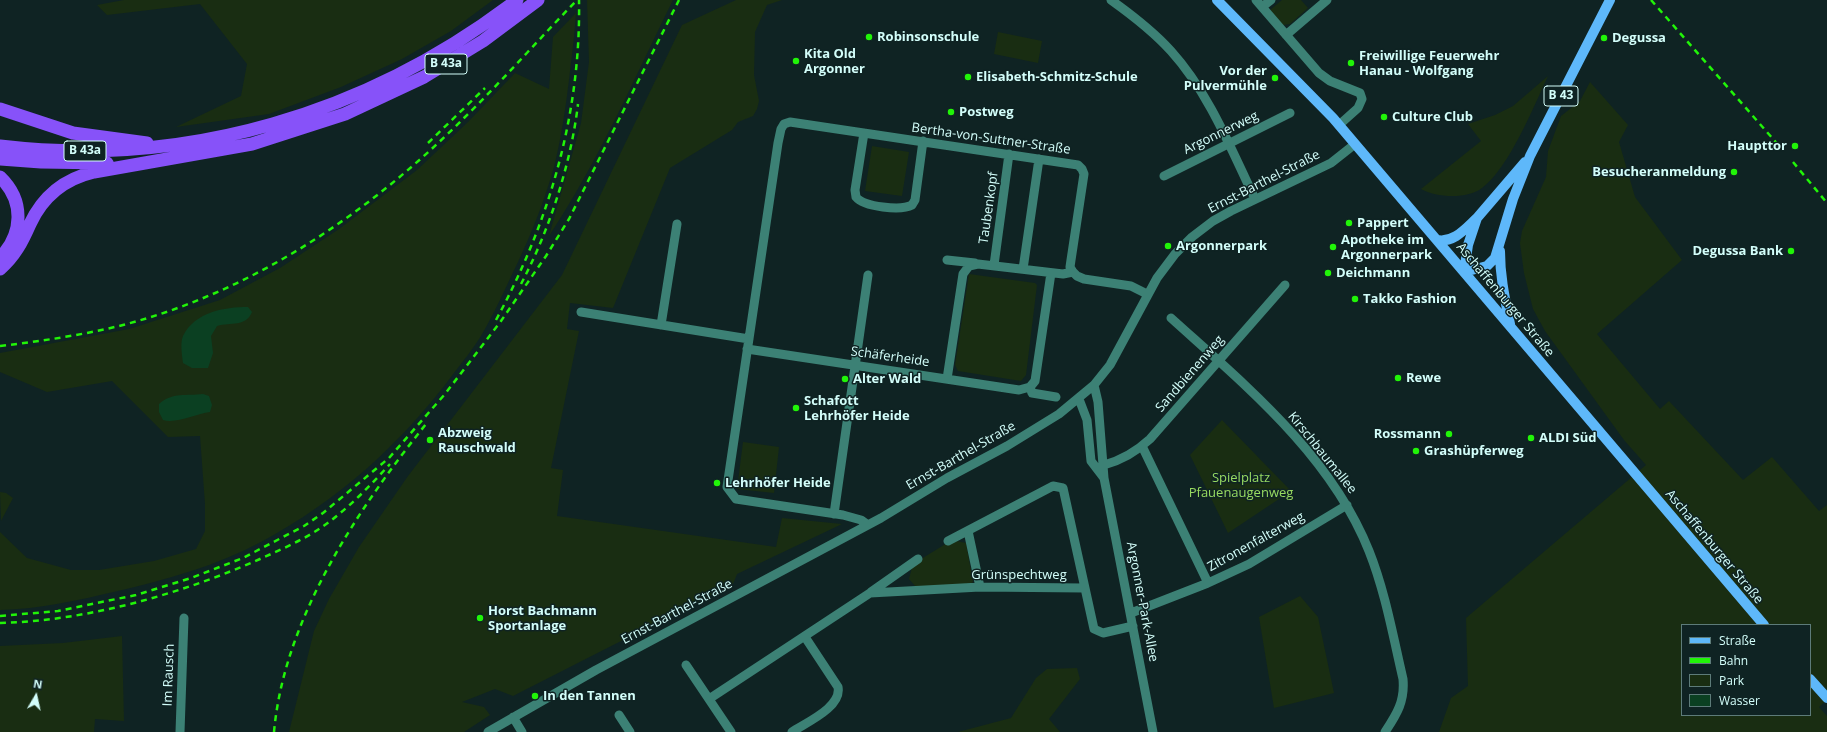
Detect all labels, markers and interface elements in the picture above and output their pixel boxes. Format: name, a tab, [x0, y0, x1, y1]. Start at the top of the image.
place label: Robinsonschule	[877, 29, 979, 45]
place label: Degussa	[1612, 30, 1666, 46]
marker: Robinsonschule	[864, 32, 874, 42]
marker: Degussa	[1599, 33, 1609, 43]
place label: Kita Old Argonner	[804, 46, 865, 77]
place label: Freiwillige Feuerwehr Hanau - Wolfgang	[1359, 48, 1499, 79]
road number: B 43a	[425, 54, 467, 74]
marker: Kita Old Argonner	[791, 56, 801, 66]
marker: Freiwillige Feuerwehr Hanau - Wolfgang	[1346, 58, 1356, 68]
place label: Vor der Pulvermühle	[1184, 63, 1267, 94]
place label: Elisabeth-Schmitz-Schule	[976, 69, 1138, 85]
marker: Elisabeth-Schmitz-Schule	[963, 72, 973, 82]
marker: Vor der Pulvermühle	[1270, 73, 1280, 83]
road number: B 43	[1544, 86, 1578, 106]
place label: Postweg	[959, 104, 1013, 120]
marker: Postweg	[946, 107, 956, 117]
street label: Argonnerweg	[1181, 108, 1261, 158]
place label: Culture Club	[1392, 109, 1473, 125]
marker: Culture Club	[1379, 112, 1389, 122]
street label: Bertha-von-Suttner-Straße	[911, 120, 1071, 158]
place label: Haupttor	[1727, 138, 1787, 154]
road number: B 43a	[64, 141, 106, 161]
marker: Haupttor	[1790, 141, 1800, 151]
street label: Ernst-Barthel-Straße	[1205, 147, 1323, 217]
place label: Besucheranmeldung	[1592, 164, 1726, 180]
marker: Besucheranmeldung	[1729, 167, 1739, 177]
street label: Taubenkopf	[976, 171, 1002, 245]
place label: Pappert	[1357, 215, 1409, 231]
marker: Pappert	[1344, 218, 1354, 228]
place label: Apotheke im Argonnerpark	[1341, 232, 1432, 263]
place label: Argonnerpark	[1176, 238, 1267, 254]
street label: Aschaffenburger Straße	[1453, 240, 1557, 360]
marker: Argonnerpark	[1163, 241, 1173, 251]
marker: Apotheke im Argonnerpark	[1328, 242, 1338, 252]
place label: Degussa Bank	[1692, 243, 1783, 259]
marker: Degussa Bank	[1786, 246, 1796, 256]
place label: Deichmann	[1336, 265, 1410, 281]
marker: Deichmann	[1323, 268, 1333, 278]
place label: Takko Fashion	[1363, 291, 1456, 307]
marker: Takko Fashion	[1350, 294, 1360, 304]
street label: Sandbienenweg	[1152, 332, 1228, 416]
street label: Schäferheide	[850, 344, 930, 370]
place label: Rewe	[1406, 370, 1441, 386]
place label: Alter Wald	[853, 371, 921, 387]
marker: Rewe	[1393, 373, 1403, 383]
marker: Alter Wald	[840, 374, 850, 384]
place label: Schafott Lehrhöfer Heide	[804, 393, 910, 424]
marker: Schafott Lehrhöfer Heide	[791, 403, 801, 413]
street label: Kirschbaumallee	[1284, 409, 1360, 497]
street label: Ernst-Barthel-Straße	[904, 418, 1018, 494]
place label: Abzweig Rauschwald	[438, 425, 516, 456]
place label: Rossmann	[1374, 426, 1441, 442]
marker: Rossmann	[1444, 429, 1454, 439]
place label: ALDI Süd	[1539, 430, 1597, 446]
marker: ALDI Süd	[1526, 433, 1536, 443]
marker: Abzweig Rauschwald	[425, 435, 435, 445]
place label: Grashüpferweg	[1424, 443, 1524, 459]
marker: Grashüpferweg	[1411, 446, 1421, 456]
park label: Spielplatz Pfauenaugenweg	[1189, 470, 1293, 501]
place label: Lehrhöfer Heide	[725, 475, 831, 491]
marker: Lehrhöfer Heide	[712, 478, 722, 488]
street label: Aschaffenburger Straße	[1662, 487, 1766, 607]
street label: Zitronenfalterweg	[1205, 509, 1307, 575]
street label: Argonner-Park-Allee	[1123, 541, 1161, 663]
street label: Grünspechtweg	[971, 567, 1067, 583]
street label: Ernst-Barthel-Straße	[619, 576, 735, 648]
place label: Horst Bachmann Sportanlage	[488, 603, 597, 634]
marker: Horst Bachmann Sportanlage	[475, 613, 485, 623]
legend	[1681, 624, 1811, 716]
text: Straße	[1719, 632, 1756, 649]
street label: Im Rausch	[160, 643, 178, 707]
text: Bahn	[1719, 652, 1748, 669]
text: Park	[1719, 672, 1744, 689]
north arrow	[16, 676, 56, 716]
text: N	[32, 676, 44, 692]
place label: In den Tannen	[543, 688, 636, 704]
marker: In den Tannen	[530, 691, 540, 701]
text: Wasser	[1719, 692, 1760, 709]

